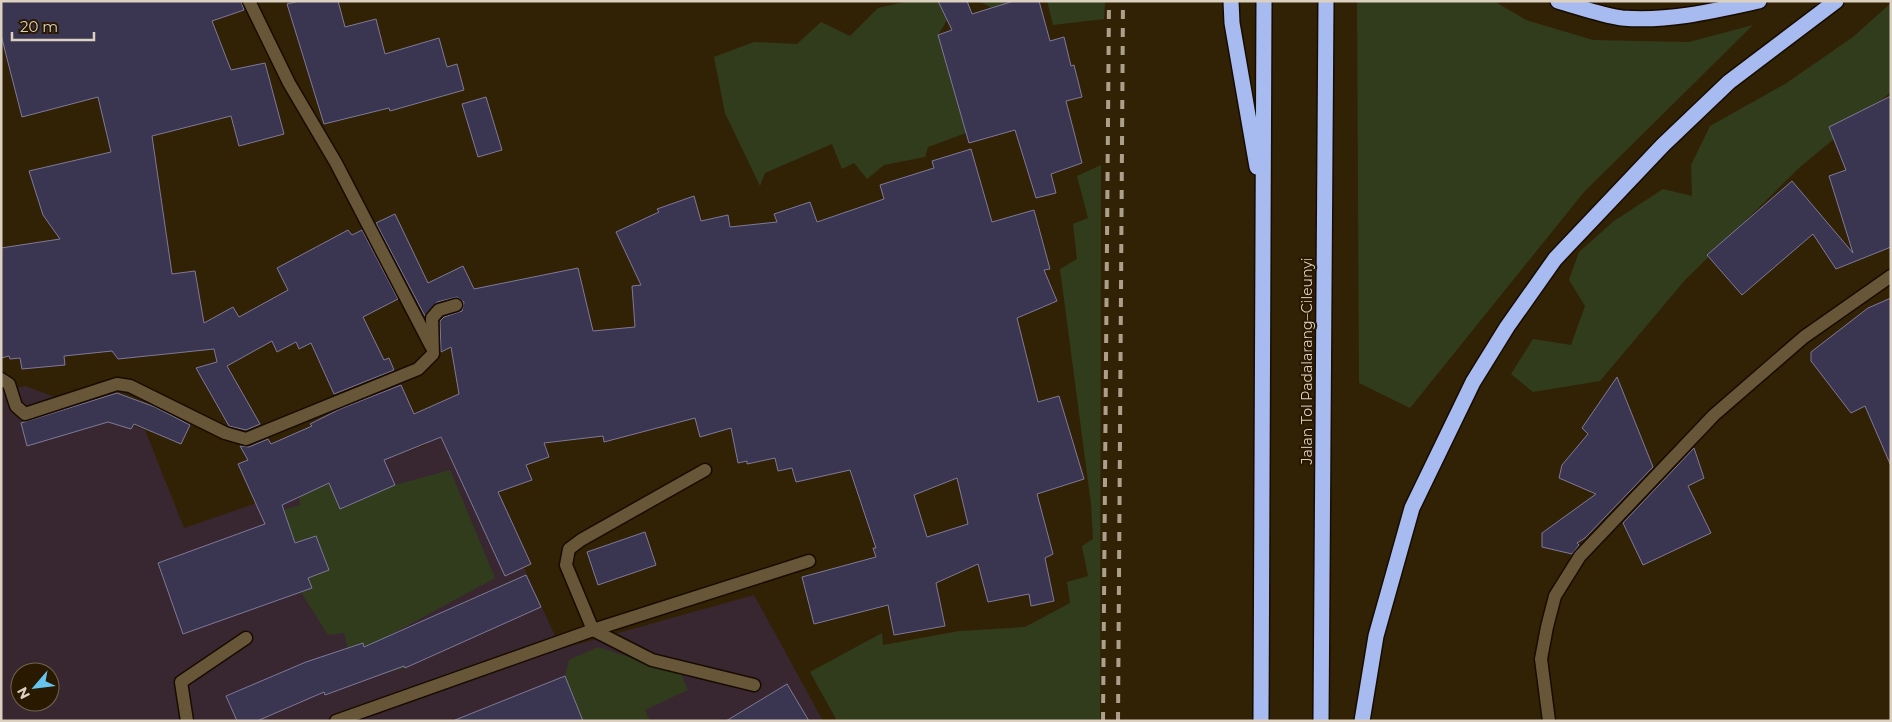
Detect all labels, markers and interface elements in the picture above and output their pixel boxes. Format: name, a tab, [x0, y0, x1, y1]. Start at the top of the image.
scale bar	[12, 10, 95, 42]
text: 20 m	[20, 17, 58, 36]
street label: Jalan Tol Padalarang–Cileunyi	[1298, 257, 1316, 466]
north arrow	[10, 662, 60, 712]
text: N	[13, 684, 34, 702]

